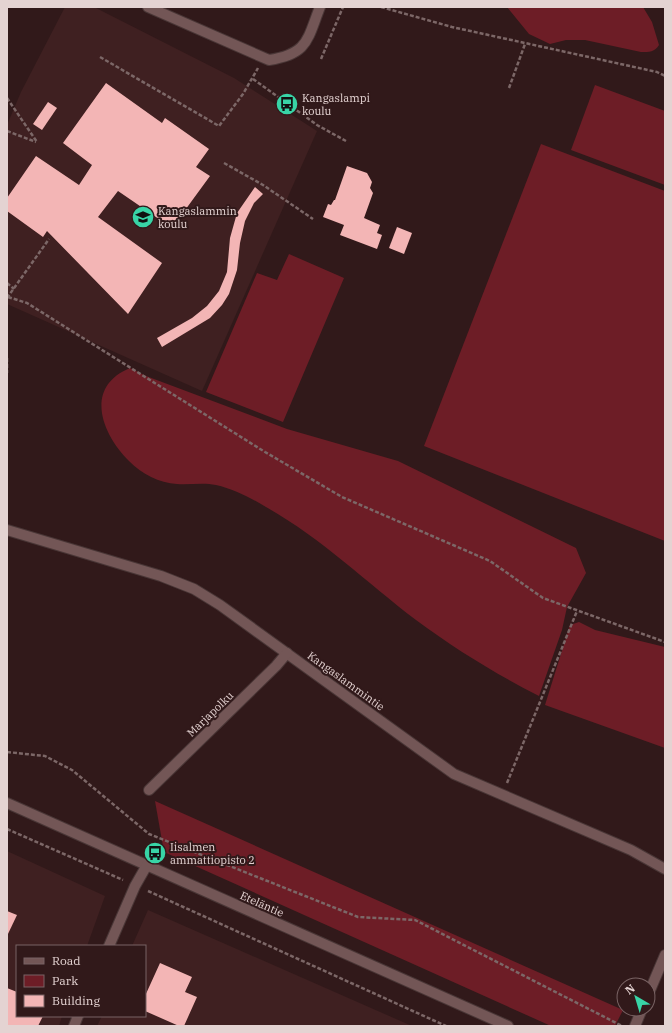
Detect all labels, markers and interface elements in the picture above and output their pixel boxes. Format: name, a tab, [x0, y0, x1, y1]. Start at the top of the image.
bus stop icon: Kangaslampi koulu	[274, 91, 300, 117]
place label: Kangaslampi koulu	[302, 91, 371, 118]
school or university icon: Kangaslammin koulu	[130, 204, 156, 230]
place label: Kangaslammin koulu	[158, 204, 237, 231]
street label: Kangaslammintie	[305, 648, 387, 714]
street label: Marjapolku	[184, 688, 236, 740]
bus stop icon: Iisalmen ammattiopisto 2	[142, 840, 168, 866]
place label: Iisalmen ammattiopisto 2	[170, 840, 255, 867]
street label: Eteläntie	[238, 888, 286, 920]
legend	[16, 945, 146, 1017]
text: Road	[52, 953, 81, 968]
text: Park	[52, 973, 78, 988]
north arrow	[616, 977, 656, 1017]
text: N	[622, 981, 638, 997]
text: Building	[52, 993, 100, 1008]

